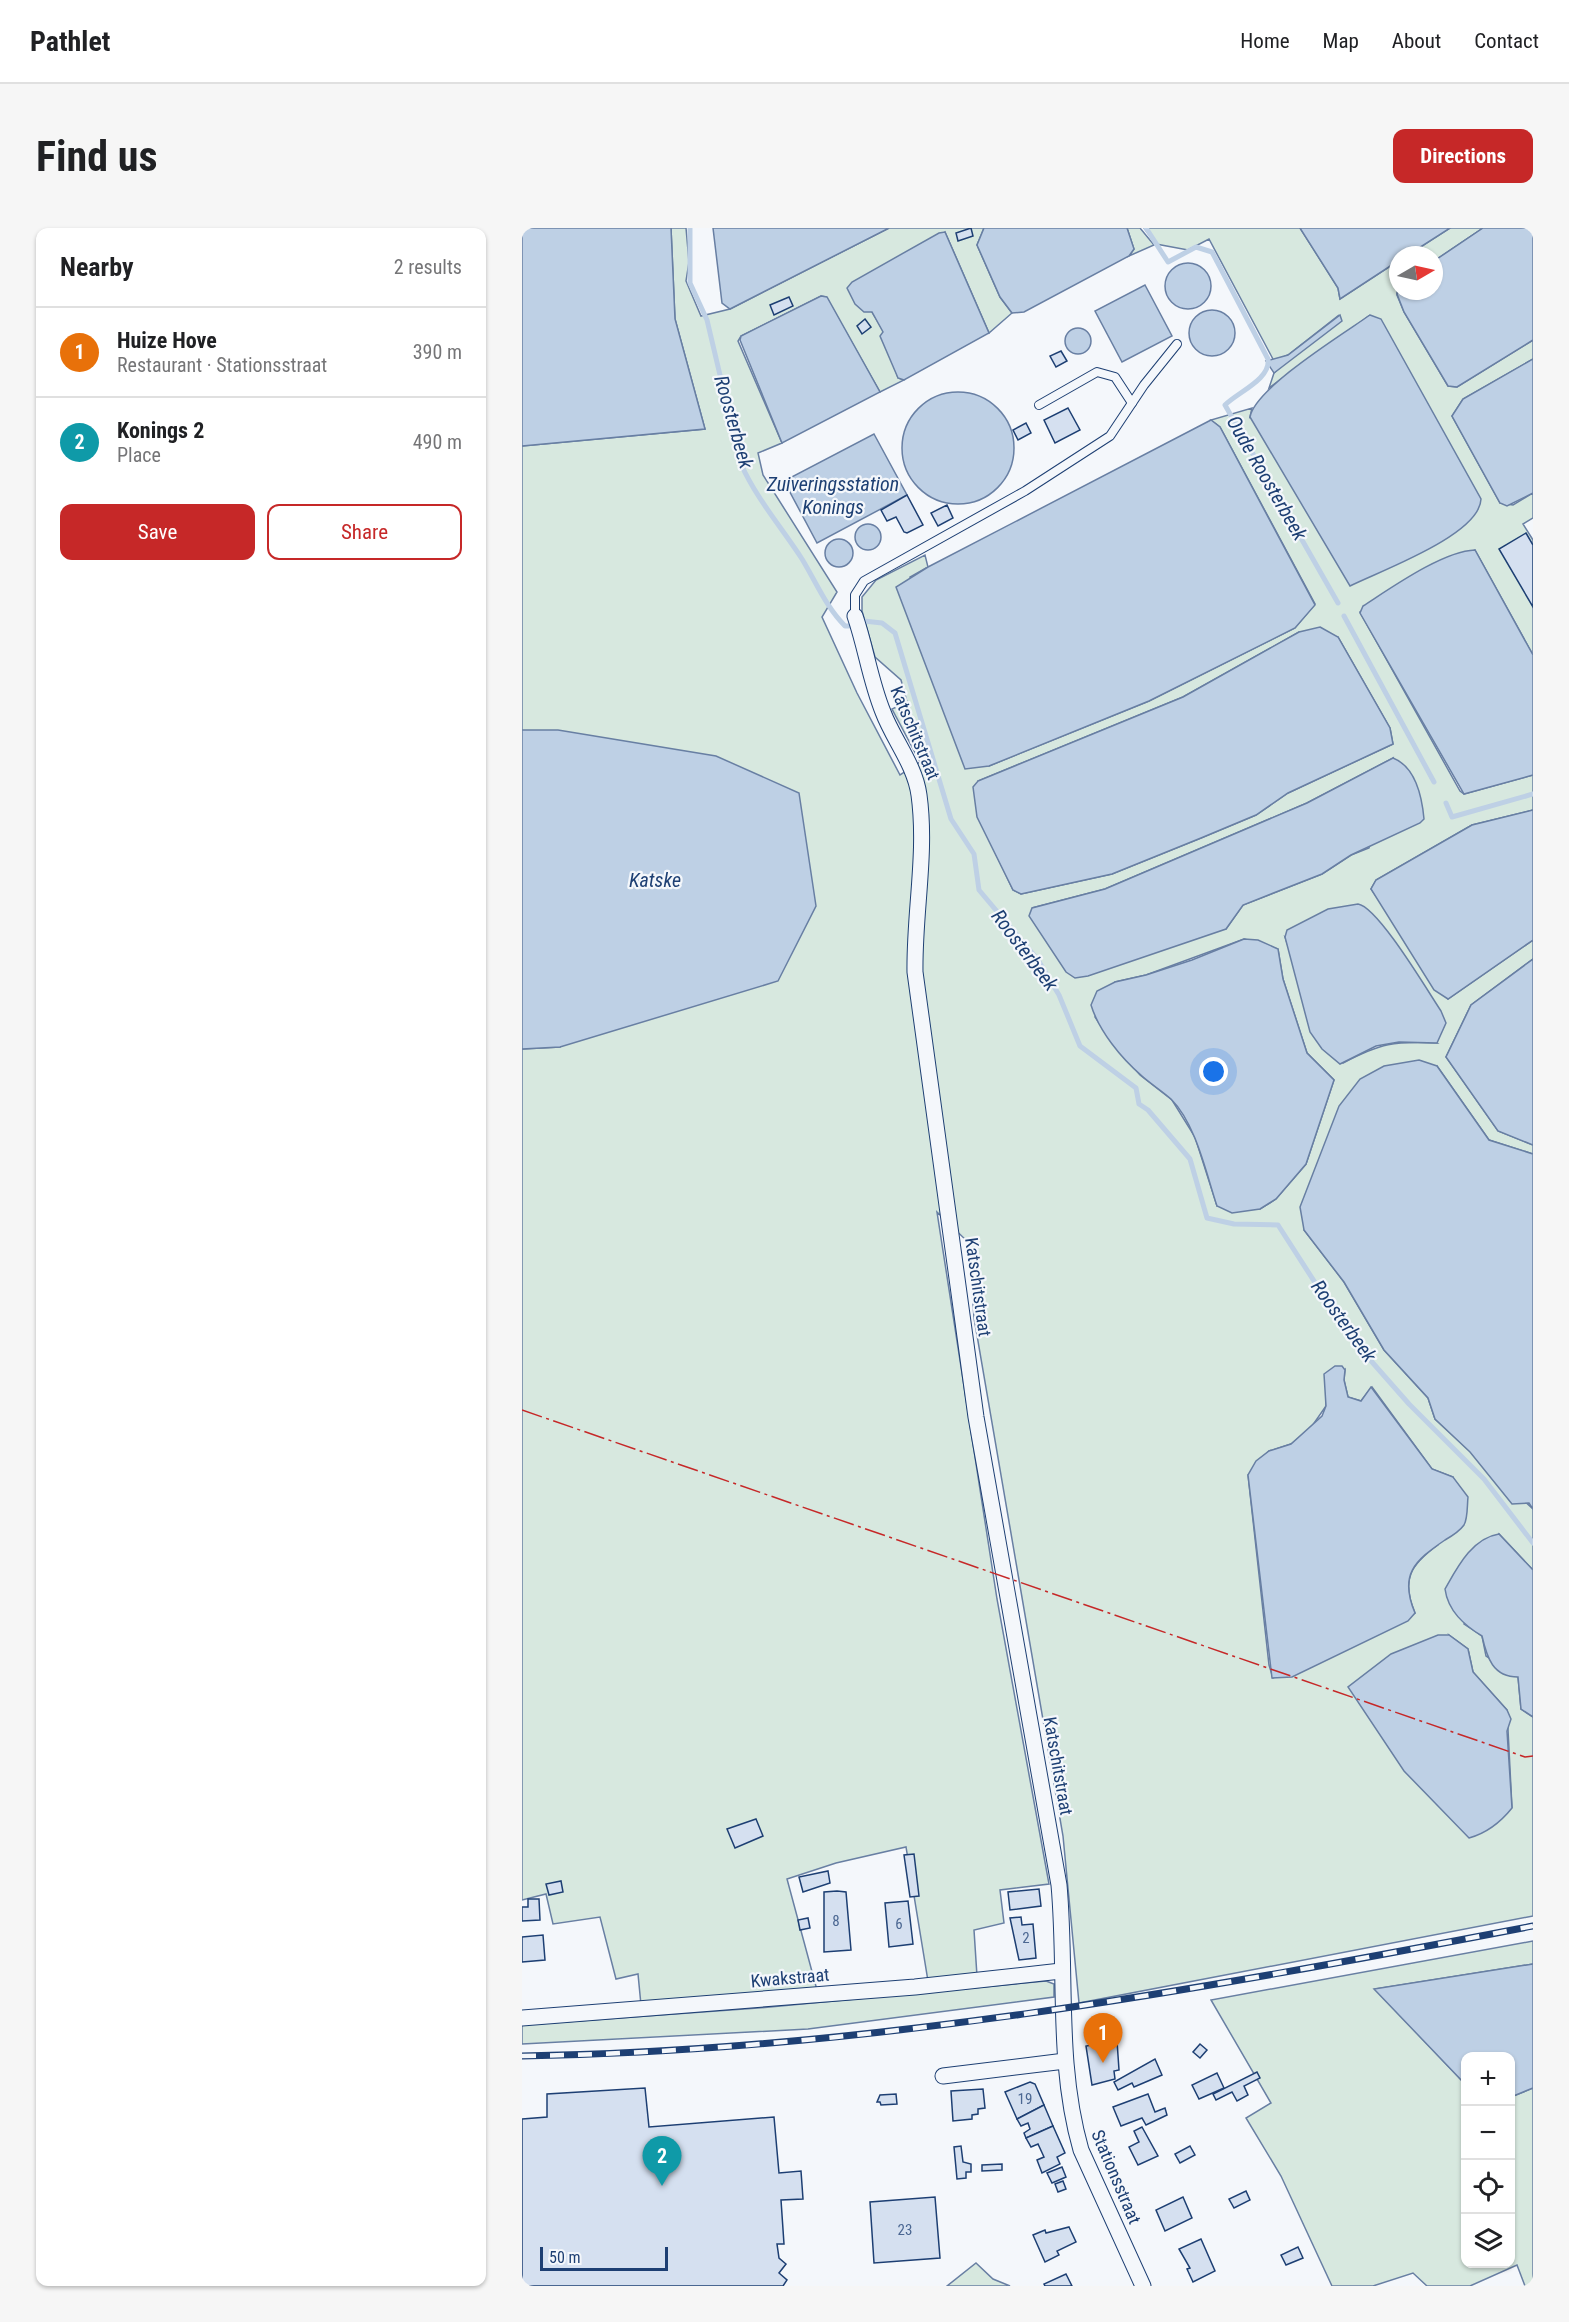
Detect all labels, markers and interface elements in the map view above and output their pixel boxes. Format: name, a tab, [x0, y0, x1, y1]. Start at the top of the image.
text: Pathlet	[30, 25, 110, 58]
text: Home	[1240, 29, 1290, 53]
text: Map	[1323, 29, 1359, 53]
text: About	[1392, 29, 1441, 53]
text: Contact	[1474, 29, 1539, 53]
button: Directions	[1393, 129, 1533, 183]
text: Find us	[36, 132, 157, 181]
north arrow	[1389, 246, 1443, 300]
text: Nearby	[60, 252, 134, 282]
text: 2 results	[394, 255, 462, 279]
text: Huize Hove	[117, 328, 217, 353]
text: 1	[74, 340, 85, 364]
text: 390 m	[413, 340, 462, 364]
text: Restaurant · Stationsstraat	[117, 353, 327, 377]
water label: Roosterbeek	[709, 373, 759, 473]
water label: Oude Roosterbeek	[1222, 411, 1313, 546]
text: Konings 2	[117, 418, 204, 443]
text: 2	[74, 430, 85, 454]
text: 490 m	[413, 430, 462, 454]
text: Place	[117, 443, 161, 467]
water label: Zuiveringsstation Konings	[766, 472, 899, 519]
button: Save	[60, 504, 255, 560]
button: Share	[267, 504, 462, 560]
street label: Katschitstraat	[886, 683, 945, 783]
water label: Katske	[629, 868, 681, 892]
water label: Roosterbeek	[987, 904, 1064, 996]
your location	[1199, 1057, 1228, 1086]
street label: Katschitstraat	[961, 1236, 996, 1338]
water label: Roosterbeek	[1306, 1275, 1383, 1368]
street label: Katschitstraat	[1039, 1715, 1077, 1817]
house number: 8	[832, 1912, 840, 1930]
house number: 6	[895, 1915, 903, 1933]
house number: 2	[1022, 1929, 1030, 1947]
street label: Kwakstraat	[750, 1964, 830, 1991]
pin: 1	[1084, 2014, 1122, 2063]
map controls	[1461, 2052, 1515, 2268]
button: +	[1461, 2052, 1515, 2106]
house number: 19	[1018, 2090, 1032, 2108]
button: −	[1461, 2106, 1515, 2160]
street label: Stationsstraat	[1087, 2127, 1146, 2227]
pin: 2	[642, 2136, 682, 2186]
button: locate	[1461, 2160, 1515, 2214]
button: layers	[1461, 2214, 1515, 2268]
house number: 23	[898, 2221, 912, 2239]
scale bar	[540, 2244, 668, 2272]
text: 50 m	[549, 2248, 581, 2267]

